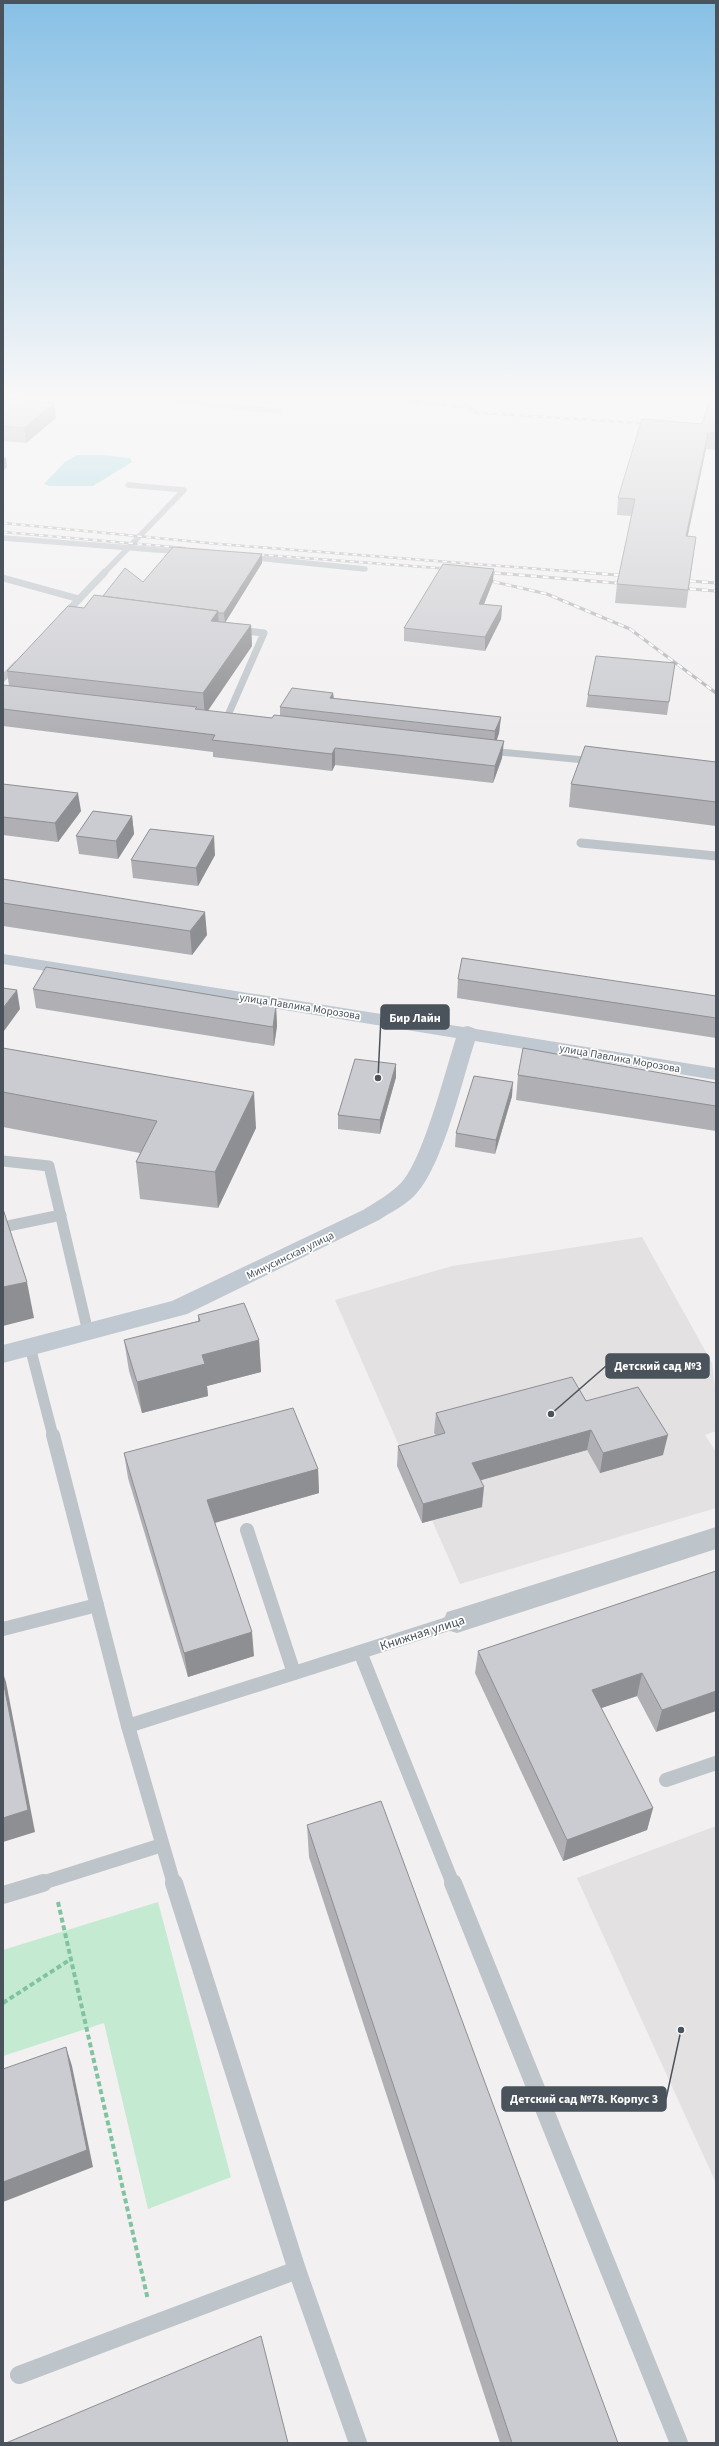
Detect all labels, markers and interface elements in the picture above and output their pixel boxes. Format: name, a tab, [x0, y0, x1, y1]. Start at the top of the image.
street label: улица Павлика Морозова	[238, 990, 362, 1023]
callout: Бир Лайн	[381, 1005, 449, 1029]
text: Бир Лайн	[389, 1010, 441, 1027]
street label: улица Павлика Морозова	[558, 1040, 681, 1077]
street label: Минусинская улица	[244, 1228, 336, 1283]
callout: Детский сад №3	[606, 1354, 709, 1378]
text: Детский сад №3	[614, 1358, 702, 1375]
street label: Книжная улица	[378, 1611, 467, 1655]
callout: Детский сад №78. Корпус 3	[502, 2087, 666, 2111]
text: Детский сад №78. Корпус 3	[510, 2091, 658, 2108]

